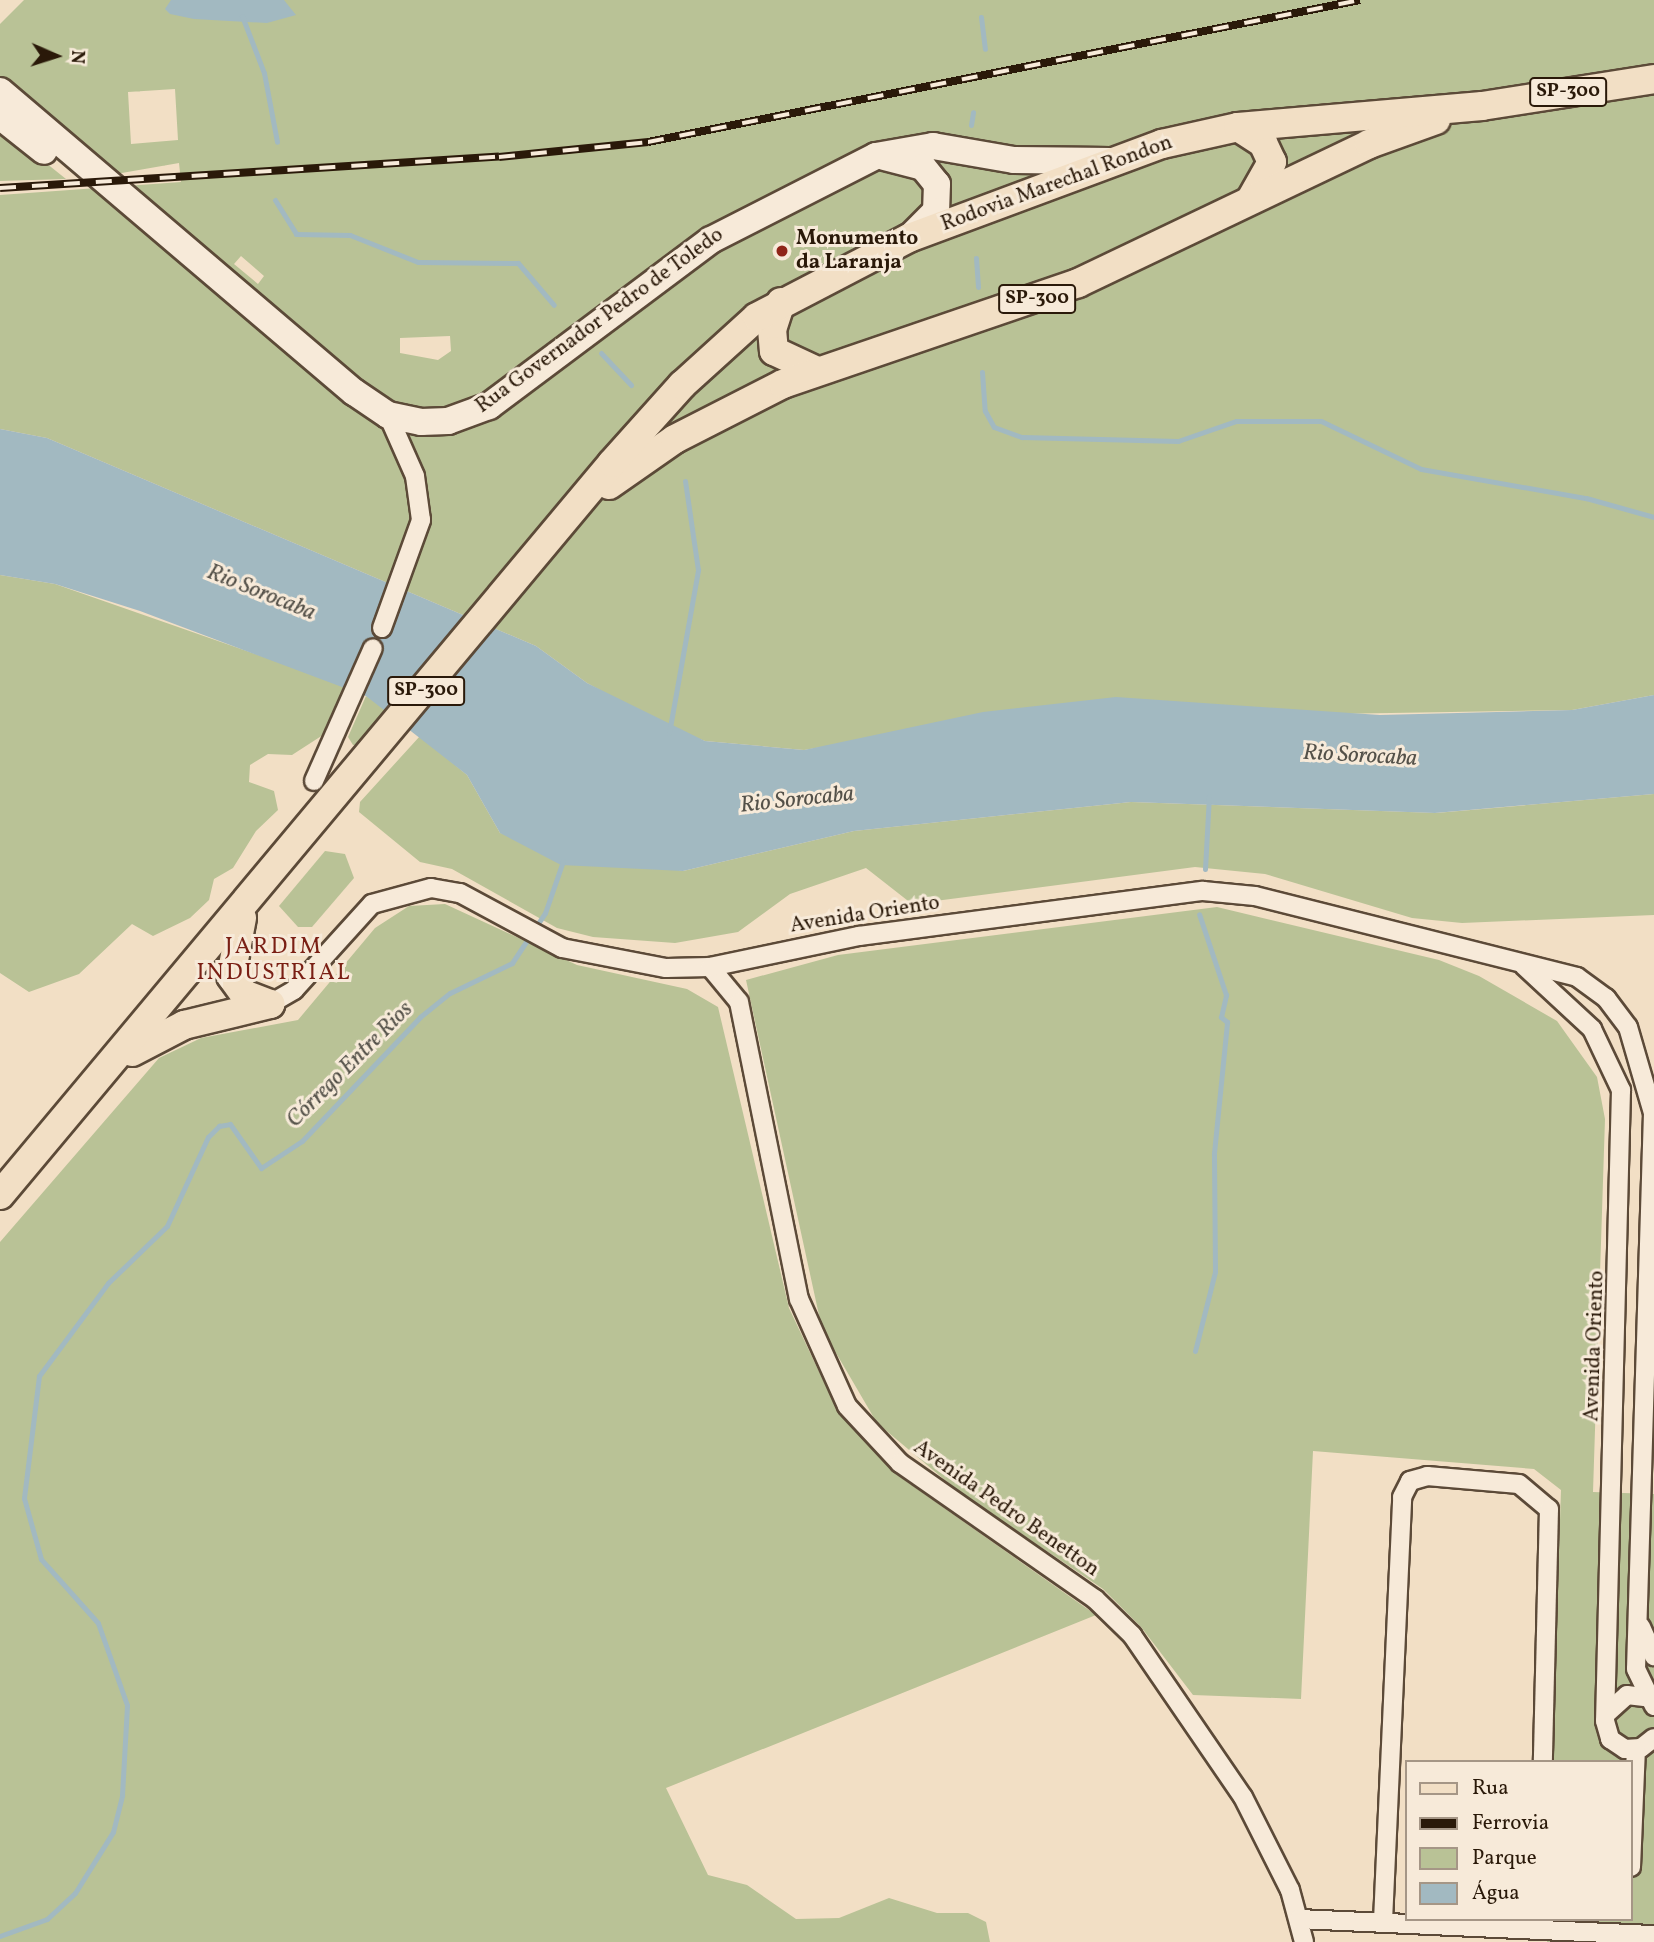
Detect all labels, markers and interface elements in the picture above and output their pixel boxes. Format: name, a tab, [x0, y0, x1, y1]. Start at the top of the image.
north arrow	[21, 21, 91, 91]
text: N	[64, 50, 90, 65]
road number: SP-300	[1528, 76, 1608, 108]
street label: Rodovia Marechal Rondon	[938, 130, 1176, 238]
street label: Rua Governador Pedro de Toledo	[471, 222, 729, 420]
place label: Monumento da Laranja	[796, 226, 918, 276]
marker: Monumento da Laranja	[774, 243, 790, 259]
road number: SP-300	[997, 284, 1077, 314]
water label: Rio Sorocaba	[203, 559, 319, 627]
road number: SP-300	[386, 676, 466, 706]
water label: Rio Sorocaba	[1302, 739, 1418, 773]
water label: Rio Sorocaba	[739, 780, 855, 820]
street label: Avenida Oriento	[788, 891, 942, 939]
district label: JARDIM INDUSTRIAL	[198, 933, 350, 987]
water label: Córrego Entre Rios	[281, 996, 419, 1134]
street label: Avenida Oriento	[1580, 1270, 1610, 1422]
street label: Avenida Pedro Benetton	[908, 1435, 1104, 1583]
legend	[1406, 1760, 1633, 1921]
text: Rua	[1472, 1774, 1509, 1803]
text: Ferrovia	[1472, 1809, 1549, 1838]
text: Parque	[1472, 1844, 1537, 1873]
text: Água	[1472, 1879, 1520, 1908]

